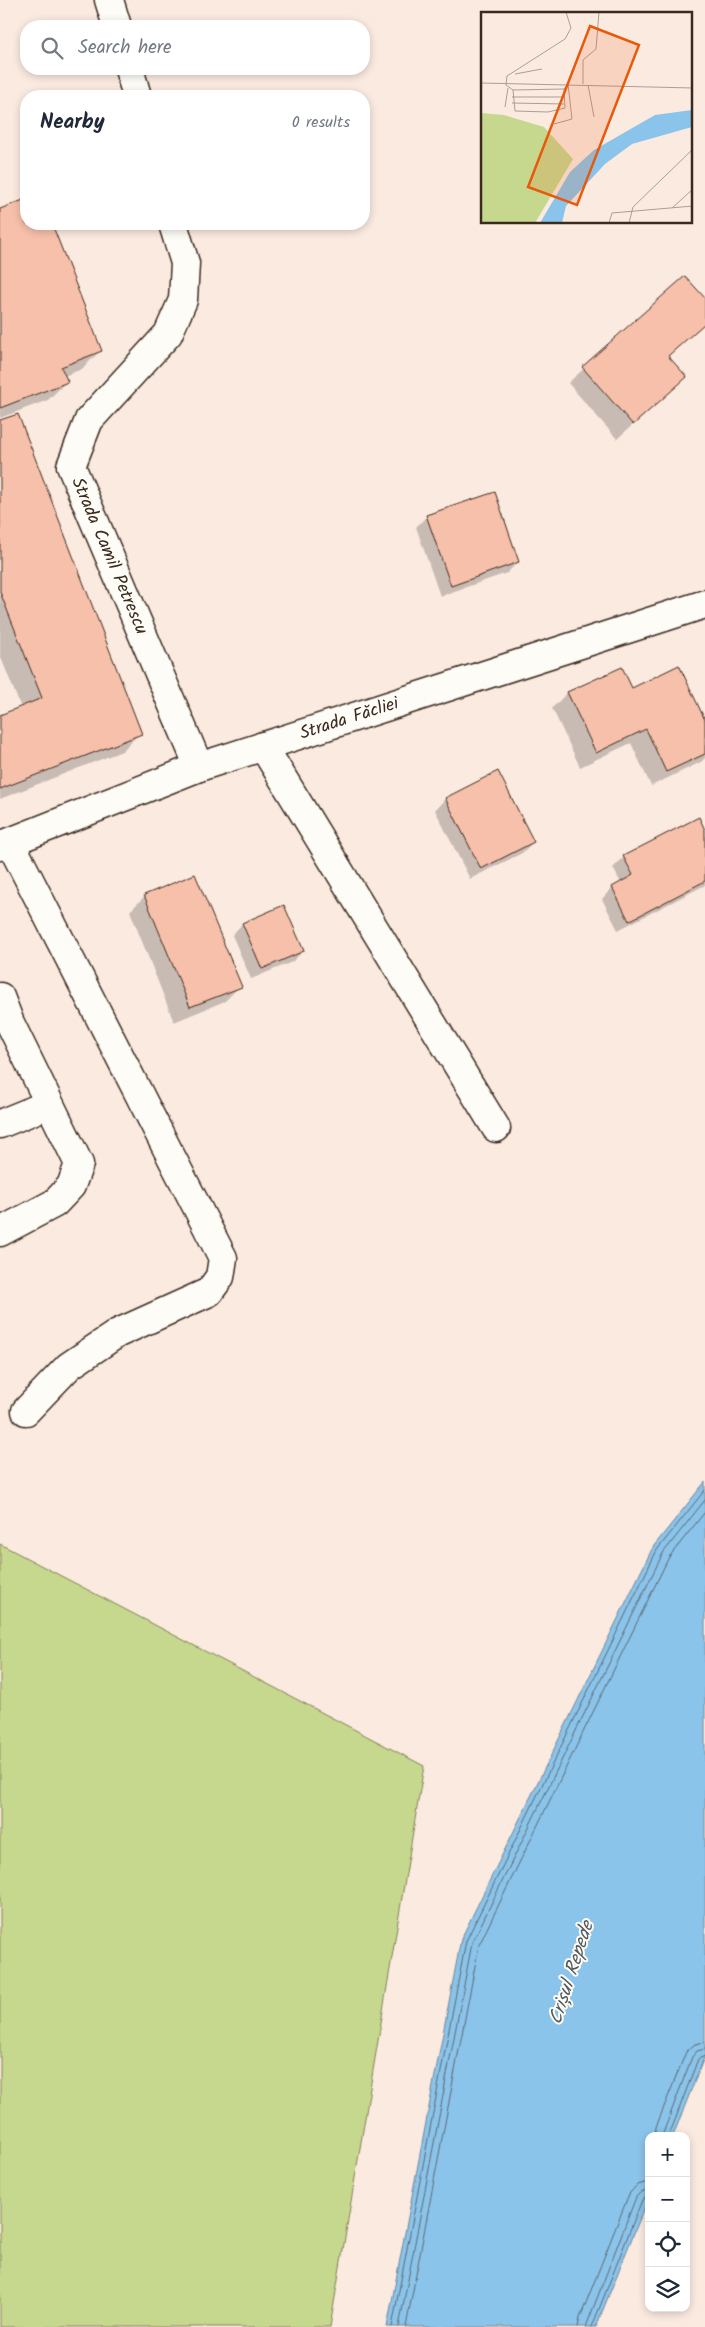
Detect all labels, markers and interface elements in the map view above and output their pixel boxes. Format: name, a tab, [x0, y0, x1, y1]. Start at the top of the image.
inset map	[481, 12, 692, 224]
search box	[20, 20, 370, 75]
text: Search here	[78, 33, 172, 63]
icon: search	[38, 34, 66, 62]
text: Nearby	[40, 106, 105, 139]
text: 0 results	[292, 110, 350, 135]
street label: Strada Camil Petrescu	[63, 473, 156, 639]
street label: Strada Făcliei	[296, 689, 403, 748]
water label: Crișul Repede	[541, 1915, 604, 2029]
map controls	[645, 2132, 690, 2312]
button: +	[645, 2132, 690, 2177]
button: −	[645, 2177, 690, 2222]
button: locate	[645, 2222, 690, 2267]
button: layers	[645, 2267, 690, 2312]

